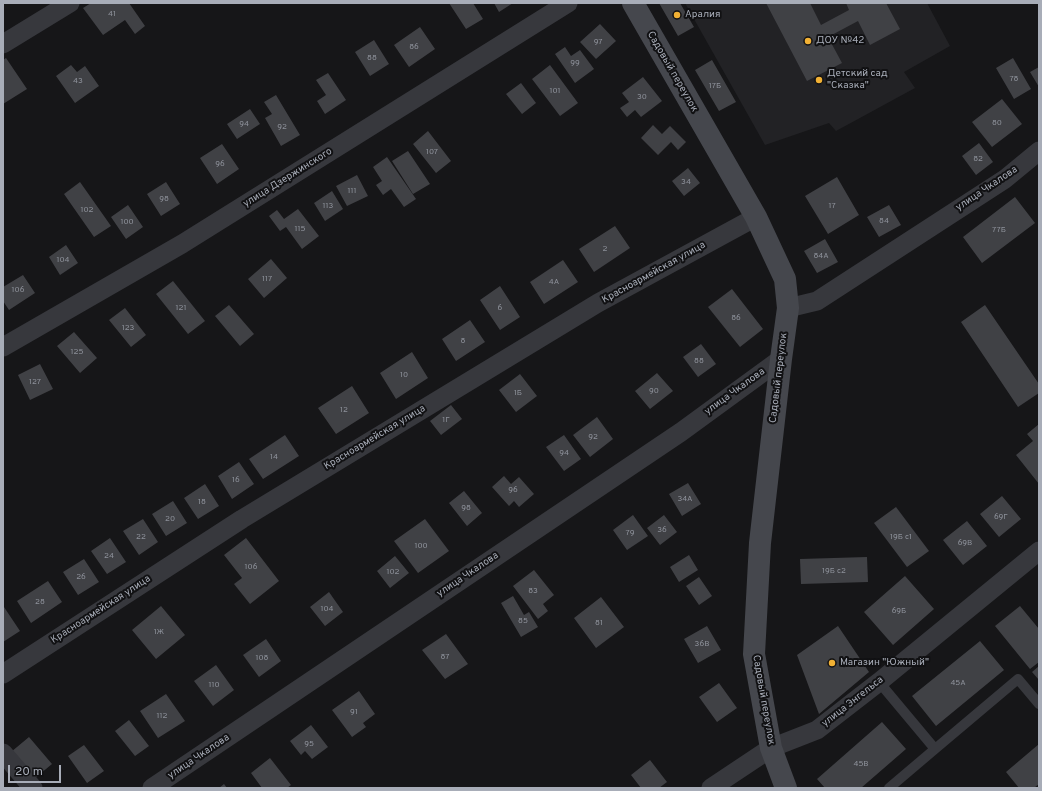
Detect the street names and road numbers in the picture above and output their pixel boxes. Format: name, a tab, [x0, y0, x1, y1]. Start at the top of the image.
street label: Садовый переулок	[644, 30, 700, 114]
street label: улица Дзержинского	[241, 146, 335, 210]
street label: улица Чкалова	[954, 164, 1020, 214]
street label: Красноармейская улица	[600, 240, 708, 306]
street label: Садовый переулок	[768, 332, 790, 424]
street label: улица Чкалова	[702, 366, 768, 418]
street label: Красноармейская улица	[322, 403, 428, 473]
street label: улица Чкалова	[435, 550, 501, 600]
street label: Красноармейская улица	[49, 573, 153, 647]
street label: Садовый переулок	[749, 654, 777, 746]
street label: улица Энгельса	[820, 674, 886, 730]
street label: улица Чкалова	[166, 732, 232, 782]

